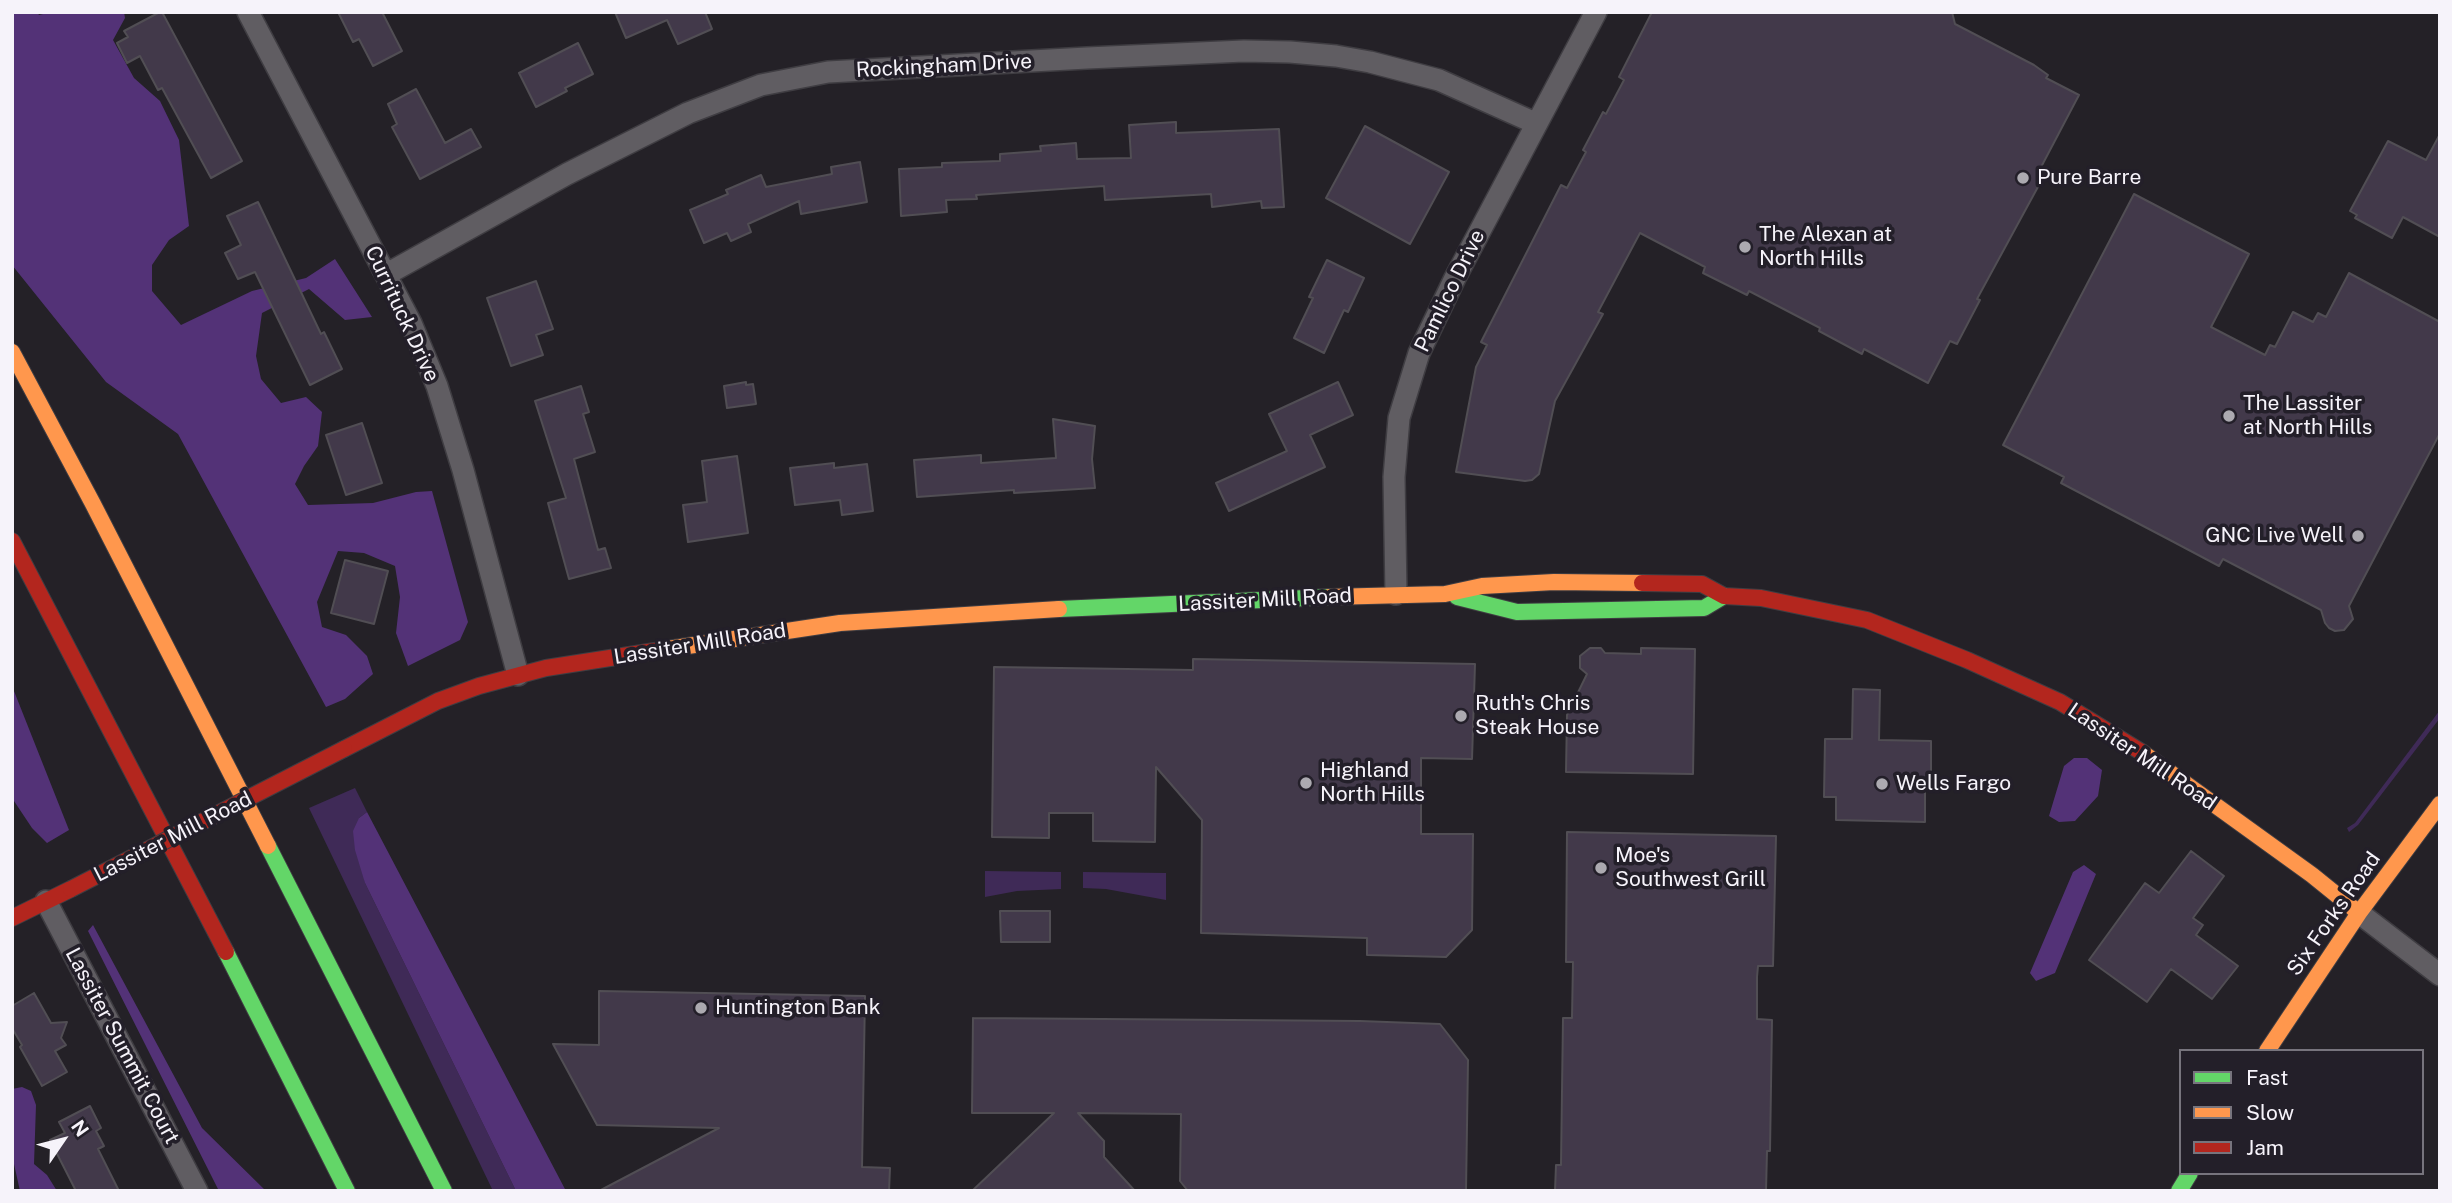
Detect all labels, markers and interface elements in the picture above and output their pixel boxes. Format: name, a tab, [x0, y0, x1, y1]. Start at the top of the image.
street label: Rockingham Drive	[855, 49, 1033, 83]
place label: Pure Barre	[2037, 165, 2142, 191]
marker: Pure Barre	[2015, 170, 2031, 186]
place label: The Alexan at North Hills	[1759, 222, 1892, 272]
street label: Pamlico Drive	[1410, 226, 1490, 356]
marker: The Alexan at North Hills	[1737, 239, 1753, 255]
street label: Currituck Drive	[360, 242, 444, 386]
place label: The Lassiter at North Hills	[2243, 391, 2372, 441]
marker: The Lassiter at North Hills	[2221, 408, 2237, 424]
place label: GNC Live Well	[2205, 523, 2344, 549]
marker: GNC Live Well	[2350, 528, 2366, 544]
street label: Lassiter Mill Road	[1177, 583, 1353, 617]
street label: Lassiter Mill Road	[612, 618, 788, 670]
place label: Ruth's Chris Steak House	[1475, 691, 1599, 741]
street label: Lassiter Mill Road	[2063, 698, 2221, 816]
marker: Ruth's Chris Steak House	[1453, 708, 1469, 724]
place label: Highland North Hills	[1320, 758, 1425, 808]
place label: Wells Fargo	[1896, 771, 2011, 797]
marker: Highland North Hills	[1298, 775, 1314, 791]
marker: Wells Fargo	[1874, 776, 1890, 792]
street label: Lassiter Mill Road	[90, 786, 256, 888]
place label: Moe's Southwest Grill	[1615, 843, 1766, 893]
street label: Six Forks Road	[2282, 847, 2386, 981]
marker: Moe's Southwest Grill	[1593, 860, 1609, 876]
street label: Lassiter Summit Court	[60, 944, 184, 1148]
place label: Huntington Bank	[715, 995, 880, 1021]
marker: Huntington Bank	[693, 1000, 709, 1016]
legend	[2179, 1049, 2424, 1175]
text: Fast	[2246, 1065, 2288, 1090]
text: Slow	[2246, 1100, 2294, 1125]
north arrow	[28, 1105, 98, 1175]
text: N	[67, 1116, 93, 1140]
text: Jam	[2246, 1135, 2284, 1160]

